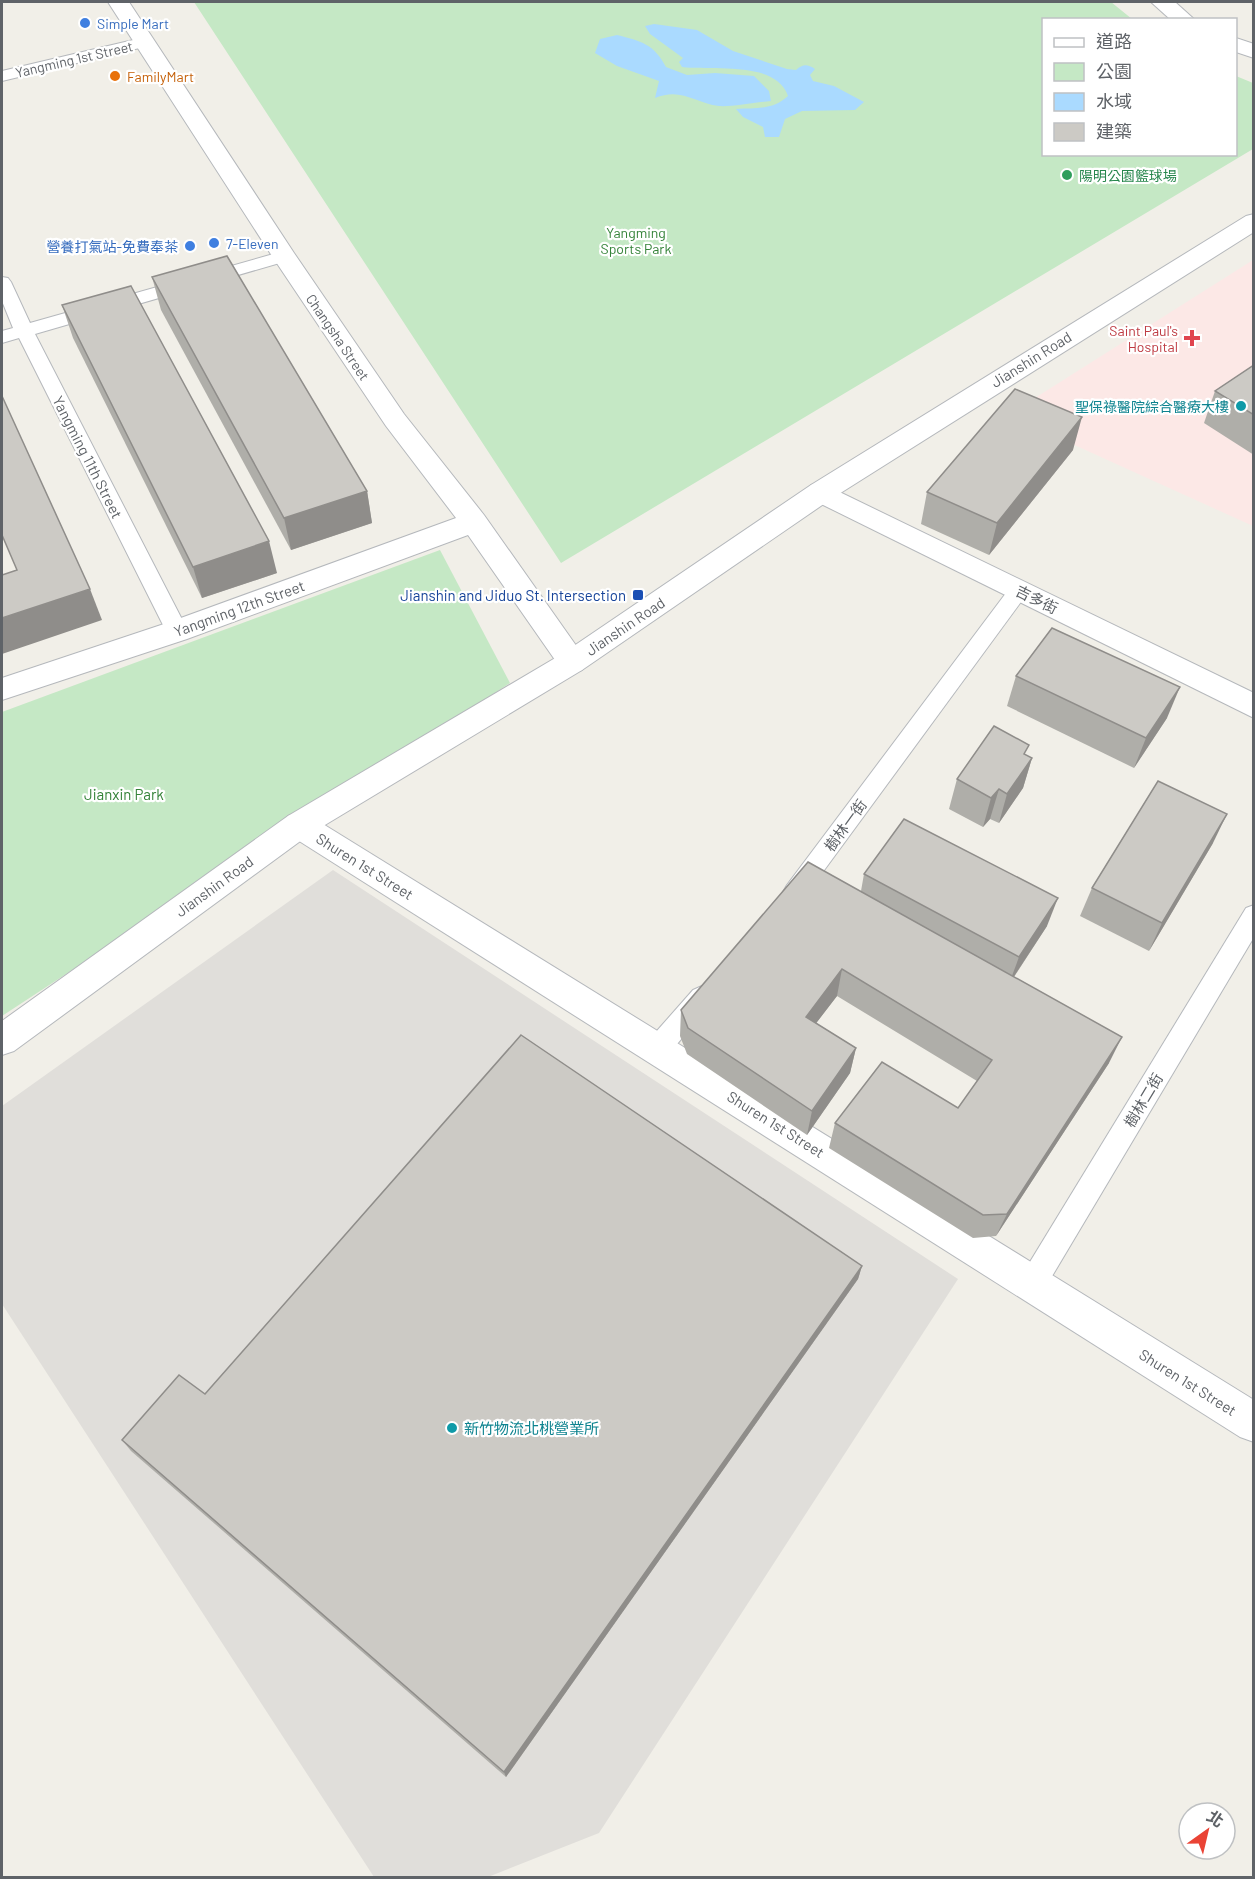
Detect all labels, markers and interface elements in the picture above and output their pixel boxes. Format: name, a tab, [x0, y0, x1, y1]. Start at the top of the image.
place label: Simple Mart	[97, 15, 169, 32]
marker: Simple Mart	[78, 16, 92, 30]
legend	[1042, 18, 1237, 156]
text: 道路	[1096, 30, 1132, 52]
street label: Yangming 1st Street	[14, 37, 134, 81]
text: 公園	[1096, 60, 1132, 82]
place label: FamilyMart	[127, 68, 194, 85]
marker: FamilyMart	[108, 69, 122, 83]
text: 水域	[1096, 90, 1132, 112]
text: 建築	[1096, 120, 1132, 142]
place label: 陽明公園籃球場	[1079, 167, 1177, 184]
marker: 陽明公園籃球場	[1060, 168, 1074, 182]
park label: Yangming Sports Park	[601, 224, 671, 257]
place label: 7-Eleven	[226, 235, 279, 252]
marker: 7-Eleven	[207, 236, 221, 250]
place label: 營養打氣站-免費奉茶	[46, 238, 178, 255]
marker: 營養打氣站-免費奉茶	[183, 239, 197, 253]
street label: Changsha Street	[303, 291, 373, 383]
place label: Saint Paul's Hospital	[1109, 322, 1178, 355]
street label: Jianshin Road	[987, 327, 1075, 391]
marker: Saint Paul's Hospital	[1183, 329, 1201, 347]
street label: Yangming 11th Street	[49, 393, 127, 521]
place label: 聖保祿醫院綜合醫療大樓	[1075, 398, 1229, 415]
marker: 聖保祿醫院綜合醫療大樓	[1234, 399, 1248, 413]
street label: Yangming 12th Street	[171, 576, 307, 640]
street label: 吉多街	[1013, 581, 1061, 617]
place label: Jianshin and Jiduo St. Intersection	[400, 586, 626, 604]
marker: Jianshin and Jiduo St. Intersection	[631, 588, 645, 602]
street label: Jianshin Road	[582, 593, 668, 659]
park label: Jianxin Park	[84, 785, 164, 803]
street label: 樹林一街	[820, 795, 870, 855]
street label: Shuren 1st Street	[313, 829, 417, 903]
street label: Jianshin Road	[172, 852, 256, 920]
street label: 樹林二街	[1120, 1070, 1166, 1130]
street label: Shuren 1st Street	[724, 1087, 828, 1161]
street label: Shuren 1st Street	[1136, 1345, 1240, 1419]
place label: 新竹物流北桃營業所	[464, 1419, 599, 1437]
marker: 新竹物流北桃營業所	[445, 1421, 459, 1435]
north arrow	[1177, 1801, 1237, 1861]
text: 北	[1204, 1806, 1228, 1831]

